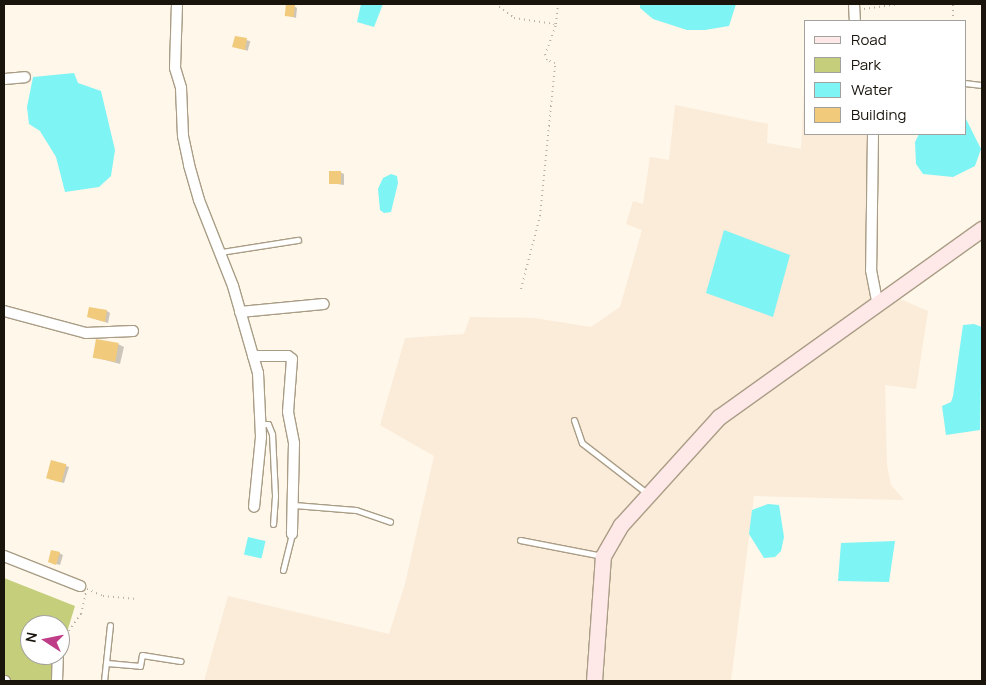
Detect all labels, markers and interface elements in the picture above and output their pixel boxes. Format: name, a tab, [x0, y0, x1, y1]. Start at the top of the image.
legend	[804, 20, 966, 135]
text: Road	[851, 29, 887, 50]
text: Park	[851, 54, 881, 75]
text: Water	[851, 79, 893, 100]
text: Building	[851, 104, 906, 125]
north arrow	[20, 615, 70, 665]
text: N	[20, 630, 41, 644]

